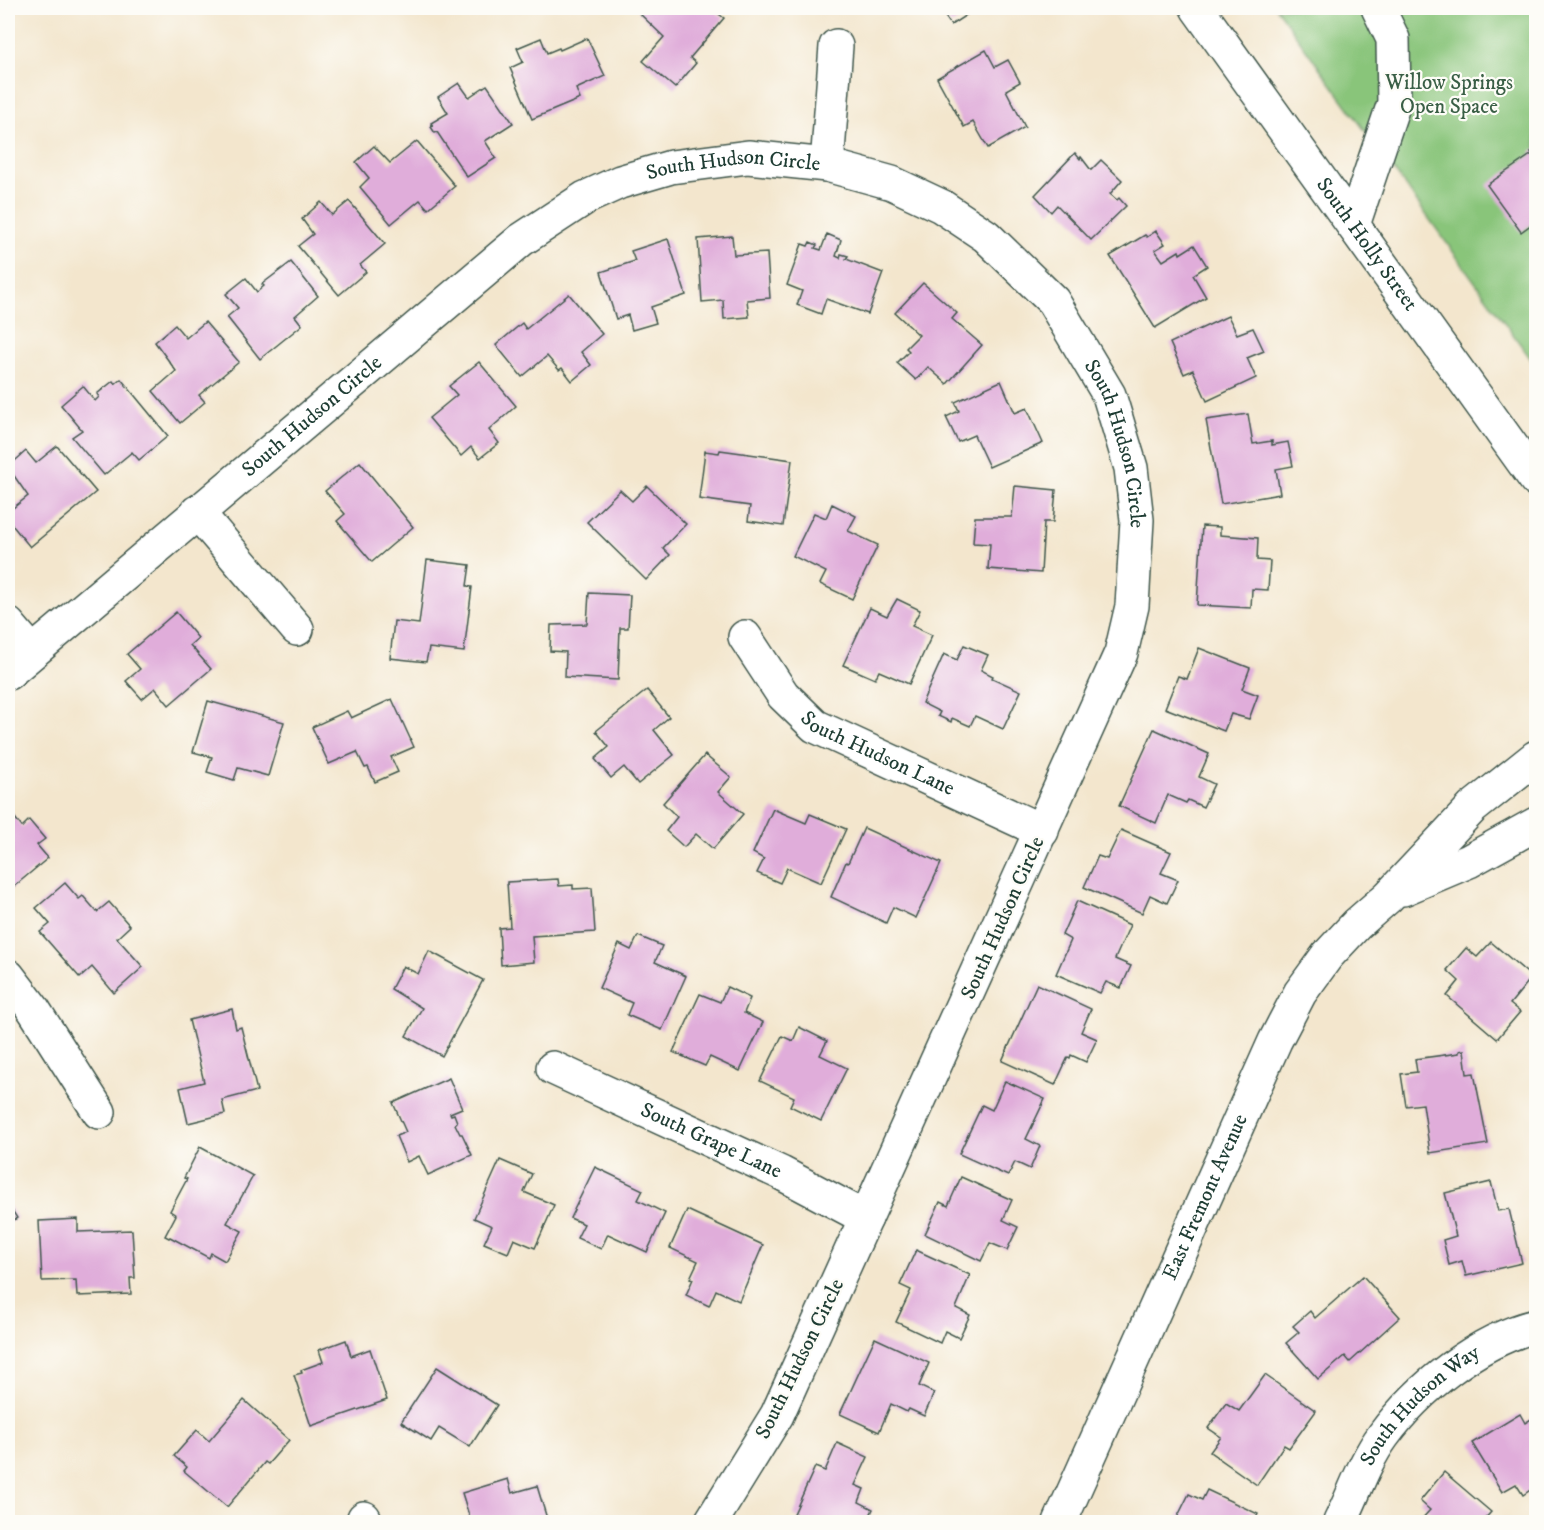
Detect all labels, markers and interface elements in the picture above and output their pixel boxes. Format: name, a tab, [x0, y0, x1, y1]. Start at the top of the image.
park label: Willow Springs Open Space	[1384, 70, 1513, 120]
street label: South Hudson Circle	[643, 144, 822, 187]
street label: South Holly Street	[1310, 173, 1423, 316]
street label: South Hudson Circle	[237, 350, 388, 483]
street label: South Hudson Circle	[1078, 355, 1150, 529]
street label: South Hudson Lane	[795, 706, 959, 802]
street label: South Hudson Circle	[955, 832, 1051, 1003]
street label: South Grape Lane	[636, 1097, 786, 1185]
street label: East Fremont Avenue	[1157, 1110, 1254, 1284]
street label: South Hudson Circle	[750, 1274, 850, 1443]
street label: South Hudson Way	[1355, 1339, 1485, 1470]

